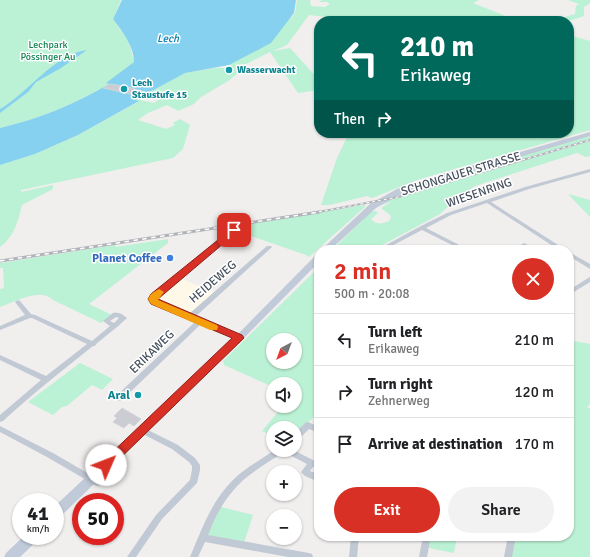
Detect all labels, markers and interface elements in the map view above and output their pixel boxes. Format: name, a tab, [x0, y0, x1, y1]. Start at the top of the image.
text: 210 m	[400, 30, 474, 64]
water label: Lech	[157, 32, 180, 45]
icon: left	[334, 32, 386, 84]
park label: Lechpark Pössinger Au	[20, 39, 76, 63]
place label: Wasserwacht	[237, 64, 296, 76]
text: Erikaweg	[400, 64, 471, 86]
marker: Wasserwacht	[224, 65, 234, 75]
place label: Lech Staustufe 15	[132, 77, 187, 101]
marker: Lech Staustufe 15	[119, 84, 129, 94]
icon: right	[373, 108, 395, 130]
text: Then	[334, 110, 365, 128]
street label: SCHONGAUER STRASSE	[399, 149, 523, 199]
street label: WIESENRING	[444, 175, 514, 211]
pin	[217, 213, 251, 247]
icon: arrive	[223, 219, 245, 241]
place label: Planet Coffee	[92, 251, 162, 266]
marker: Planet Coffee	[165, 253, 175, 263]
text: 2 min	[334, 256, 391, 286]
street label: HEIDEWEG	[186, 257, 240, 307]
button: close	[512, 258, 554, 300]
text: 500 m · 20:08	[334, 286, 410, 302]
text: Turn left	[368, 323, 422, 341]
street label: ERIKAWEG	[127, 327, 177, 377]
icon: left	[334, 329, 356, 351]
text: 210 m	[514, 331, 554, 349]
north arrow	[266, 333, 302, 369]
map controls	[266, 333, 302, 545]
text: Erikaweg	[368, 341, 419, 357]
text: Turn right	[368, 375, 433, 393]
button: sound	[266, 377, 302, 413]
icon: right	[334, 381, 356, 403]
text: 120 m	[514, 383, 554, 401]
place label: Aral	[108, 388, 130, 403]
marker: Aral	[133, 390, 143, 400]
text: Zehnerweg	[368, 393, 430, 409]
button: layers	[266, 421, 302, 457]
icon: arrive	[334, 433, 356, 455]
text: Arrive at destination	[368, 435, 503, 453]
text: 170 m	[515, 435, 554, 453]
position arrow	[85, 444, 127, 486]
button: +	[266, 465, 302, 501]
button: Exit	[334, 487, 440, 533]
button: Share	[448, 487, 554, 533]
speed limit sign: 50	[72, 493, 124, 545]
text: 41	[27, 501, 49, 526]
button: −	[266, 509, 302, 545]
text: km/h	[27, 523, 49, 535]

